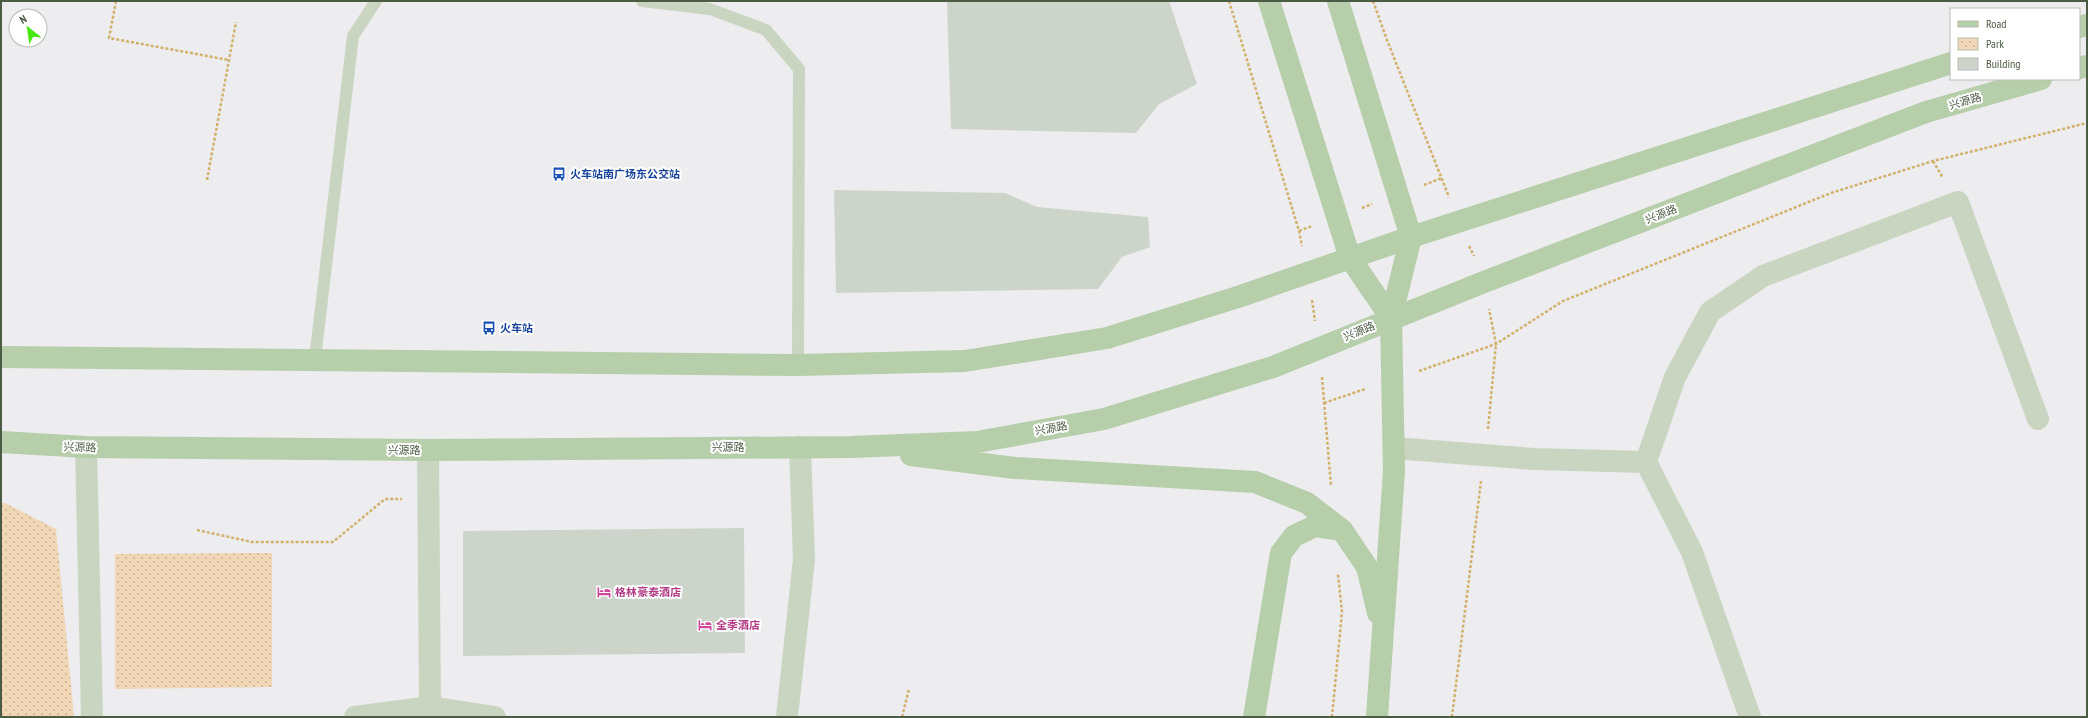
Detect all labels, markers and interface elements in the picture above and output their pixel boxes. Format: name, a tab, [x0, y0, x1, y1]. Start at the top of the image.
north arrow	[8, 8, 48, 48]
legend	[1950, 8, 2080, 80]
text: N	[17, 12, 29, 27]
text: Road	[1986, 16, 2006, 31]
text: Park	[1986, 36, 2004, 51]
text: Building	[1986, 56, 2021, 71]
street label: 兴源路	[1947, 90, 1983, 112]
bus stop icon: 火车站南广场东公交站	[551, 166, 567, 182]
place label: 火车站南广场东公交站	[570, 167, 680, 181]
street label: 兴源路	[1643, 202, 1679, 226]
street label: 兴源路	[1341, 318, 1377, 344]
bus stop icon: 火车站	[481, 320, 497, 336]
place label: 火车站	[500, 321, 533, 335]
street label: 兴源路	[1034, 418, 1068, 438]
street label: 兴源路	[63, 439, 97, 455]
street label: 兴源路	[712, 440, 745, 454]
street label: 兴源路	[388, 443, 421, 457]
hotel icon: 格林豪泰酒店	[596, 584, 612, 600]
place label: 格林豪泰酒店	[615, 585, 681, 599]
hotel icon: 全季酒店	[697, 617, 713, 633]
place label: 全季酒店	[716, 618, 760, 632]

